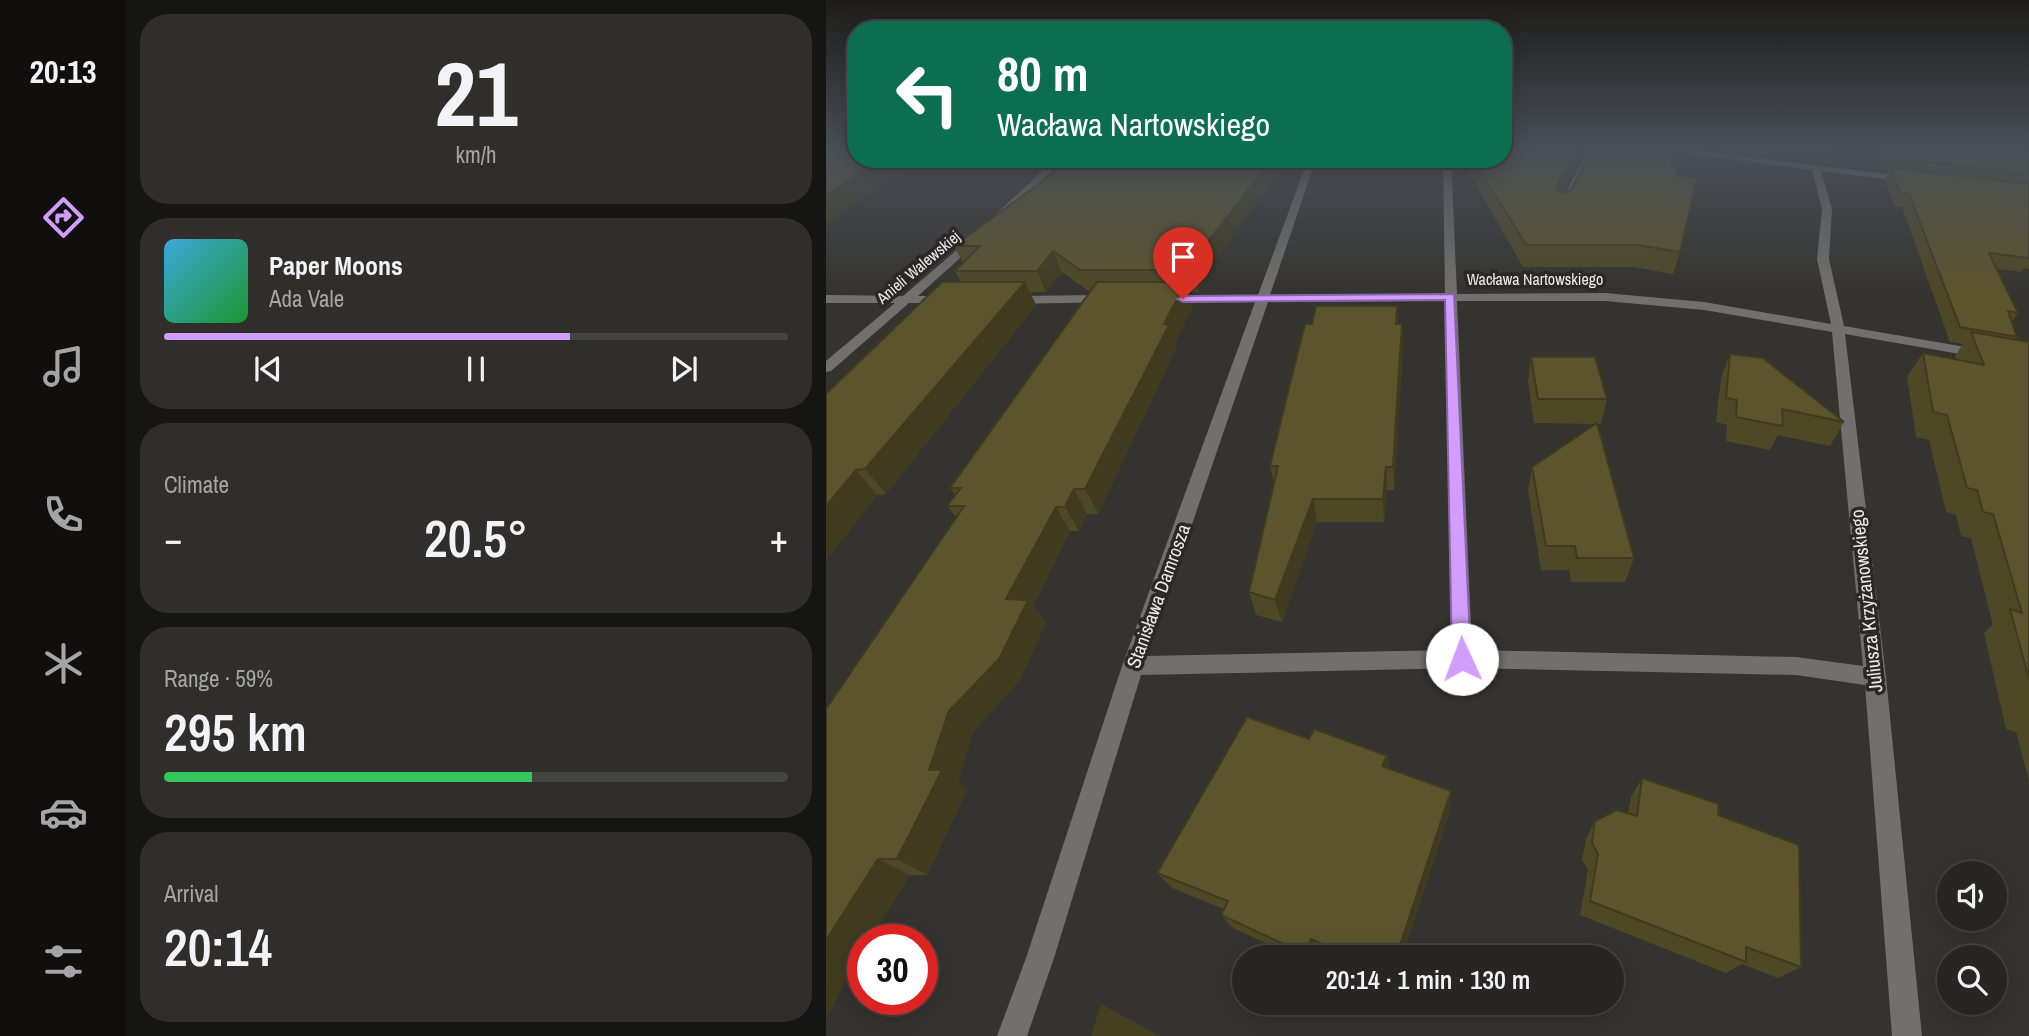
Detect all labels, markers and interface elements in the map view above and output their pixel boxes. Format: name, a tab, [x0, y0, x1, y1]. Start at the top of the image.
text: 21	[435, 32, 518, 154]
text: 80 m	[997, 40, 1089, 106]
icon: left	[882, 49, 973, 140]
text: 20:13	[29, 50, 97, 93]
text: Wacława Nartowskiego	[997, 103, 1270, 146]
text: km/h	[456, 139, 496, 170]
icon: directions	[39, 193, 88, 242]
street label: Anieli Walewskiej	[871, 225, 965, 309]
pin	[1153, 227, 1213, 299]
icon: arrive	[1164, 238, 1202, 276]
text: Paper Moons	[269, 248, 403, 283]
street label: Wacława Nartowskiego	[1467, 268, 1603, 290]
text: Ada Vale	[269, 283, 344, 314]
icon: music	[39, 342, 88, 391]
icon: previous	[249, 350, 287, 388]
icon: pause	[457, 350, 495, 388]
icon: next	[665, 350, 703, 388]
text: Climate	[164, 469, 229, 500]
icon: phone	[39, 490, 88, 539]
text: 20.5°	[424, 503, 528, 573]
street label: Juliusza Krzyżanowskiego	[1843, 508, 1889, 694]
text: −	[164, 513, 182, 564]
text: +	[770, 513, 788, 564]
street label: Stanisława Damrosza	[1120, 520, 1196, 672]
position arrow	[1425, 622, 1499, 696]
icon: climate	[39, 639, 88, 688]
text: Range · 59%	[164, 663, 273, 694]
text: 295 km	[164, 697, 307, 767]
icon: car	[39, 788, 88, 837]
map controls	[1937, 861, 2007, 1015]
button: sound	[1937, 861, 2007, 931]
text: Arrival	[164, 878, 219, 909]
text: 20:14	[164, 912, 272, 982]
speed limit sign: 30	[847, 924, 938, 1015]
icon: filters	[39, 937, 88, 986]
button: search	[1937, 945, 2007, 1015]
text: 20:14 · 1 min · 130 m	[1326, 962, 1530, 997]

